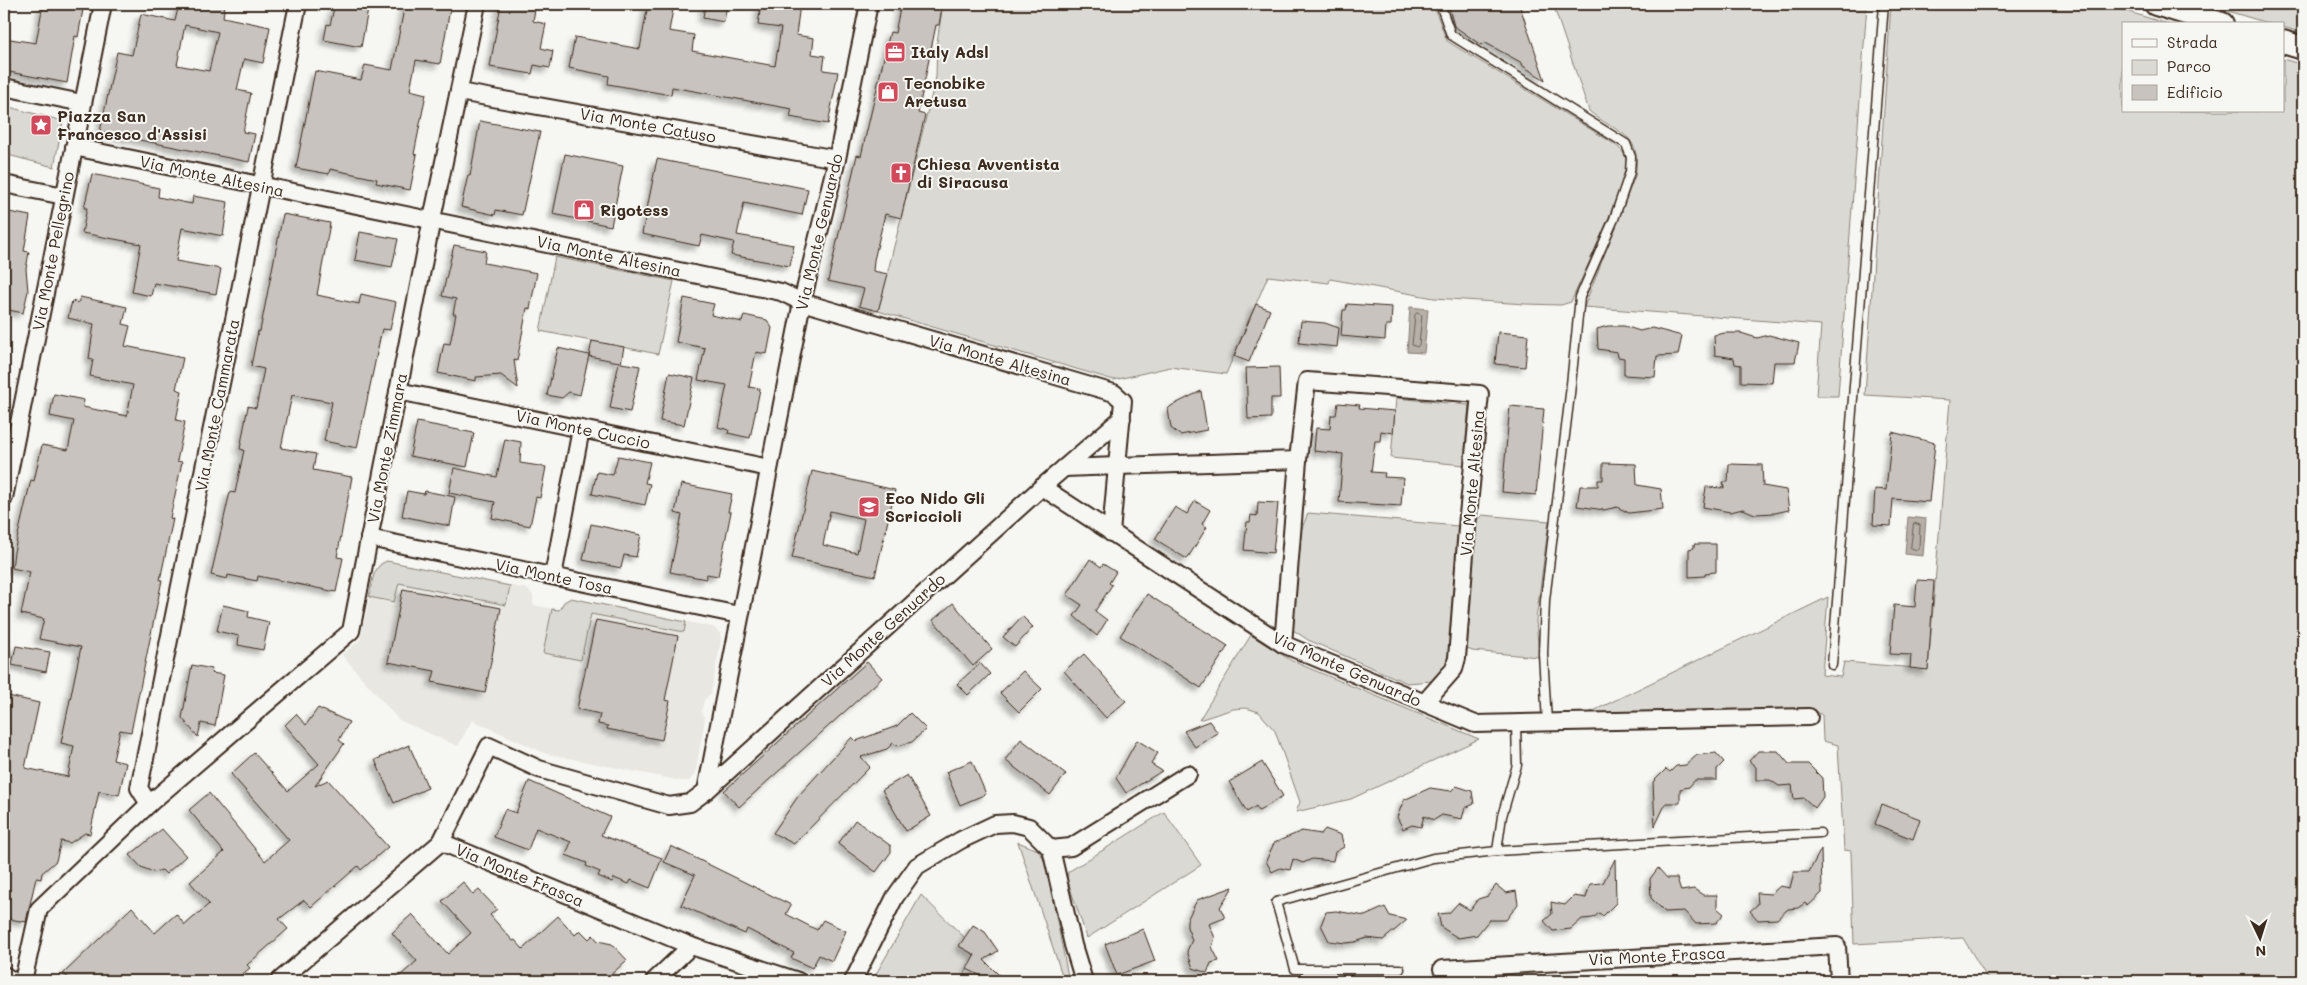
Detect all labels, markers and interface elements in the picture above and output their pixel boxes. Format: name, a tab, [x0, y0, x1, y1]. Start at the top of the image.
legend	[2122, 22, 2284, 112]
text: Strada	[2167, 32, 2218, 52]
office icon: Italy Adsl	[883, 40, 907, 64]
place label: Italy Adsl	[911, 41, 989, 62]
text: Parco	[2167, 56, 2211, 76]
place label: Tecnobike Aretusa	[904, 72, 985, 111]
shop icon: Tecnobike Aretusa	[876, 80, 900, 104]
text: Edificio	[2167, 82, 2223, 102]
street label: Via Monte Catuso	[578, 102, 718, 147]
place label: Piazza San Francesco d'Assisi	[57, 105, 207, 144]
place icon: Piazza San Francesco d'Assisi	[29, 113, 53, 137]
street label: Via Monte Altesina	[138, 150, 286, 201]
street label: Via Monte Genuardo	[790, 151, 847, 312]
place label: Chiesa Avventista di Siracusa	[917, 153, 1060, 192]
church icon: Chiesa Avventista di Siracusa	[889, 161, 913, 185]
street label: Via Monte Pellegrino	[27, 170, 78, 332]
shop icon: Rigotess	[572, 198, 596, 222]
place label: Rigotess	[600, 199, 669, 220]
street label: Via Monte Altesina	[535, 230, 683, 281]
street label: Via Monte Cammarata	[189, 317, 244, 493]
street label: Via Monte Altesina	[927, 329, 1074, 390]
street label: Via Monte Zimmara	[362, 371, 411, 525]
street label: Via Monte Cuccio	[514, 404, 652, 453]
street label: Via Monte Altesina	[1455, 409, 1488, 557]
place label: Eco Nido Gli Scriccioli	[885, 487, 985, 526]
school or university icon: Eco Nido Gli Scriccioli	[857, 495, 881, 519]
street label: Via Monte Tosa	[493, 553, 615, 598]
street label: Via Monte Genuardo	[816, 568, 949, 691]
street label: Via Monte Genuardo	[1270, 626, 1425, 711]
street label: Via Monte Frasca	[453, 838, 588, 911]
north arrow	[2234, 912, 2284, 962]
street label: Via Monte Frasca	[1588, 941, 1726, 970]
text: N	[2255, 942, 2267, 961]

